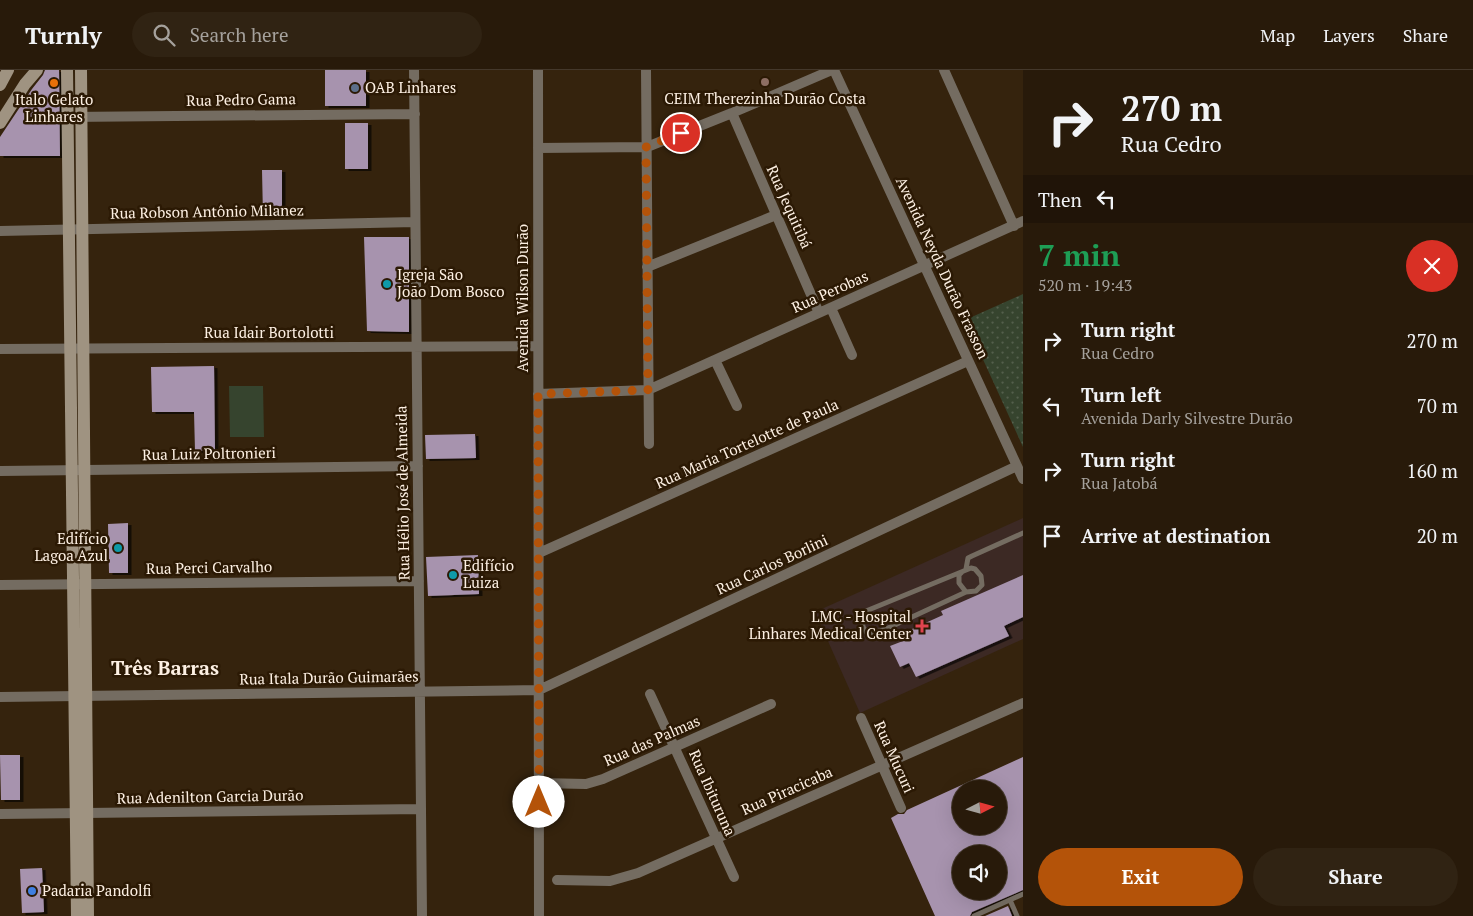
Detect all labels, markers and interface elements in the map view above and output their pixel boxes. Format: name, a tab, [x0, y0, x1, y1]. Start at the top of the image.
search box	[132, 12, 482, 57]
text: Turnly	[25, 19, 102, 51]
icon: search	[150, 21, 178, 49]
text: Search here	[190, 22, 288, 47]
text: Map	[1260, 23, 1295, 47]
text: Layers	[1323, 23, 1375, 47]
text: Share	[1403, 23, 1448, 47]
marker: CEIM Therezinha Durão Costa	[759, 76, 771, 88]
marker: Italo Gelato Linhares	[48, 77, 60, 89]
place label: OAB Linhares	[365, 77, 456, 97]
marker: OAB Linhares	[349, 82, 361, 94]
text: 270 m	[1121, 85, 1222, 131]
street label: Rua Pedro Gama	[186, 88, 296, 110]
place label: CEIM Therezinha Durão Costa	[664, 88, 866, 108]
place label: Italo Gelato Linhares	[15, 89, 93, 126]
icon: right	[1038, 90, 1103, 155]
pin	[660, 112, 702, 154]
icon: arrive	[667, 119, 695, 147]
text: Rua Cedro	[1121, 129, 1222, 158]
street label: Rua Jequitibá	[763, 162, 817, 252]
street label: Avenida Neyda Durão Frasson	[892, 173, 994, 362]
icon: left	[1092, 185, 1120, 213]
text: Then	[1038, 187, 1082, 212]
street label: Rua Robson Antônio Milanez	[110, 199, 304, 223]
street label: Avenida Wilson Durão	[512, 224, 532, 372]
text: 7 min	[1038, 235, 1120, 275]
button: close	[1406, 240, 1458, 292]
place label: Igreja São João Dom Bosco	[397, 264, 504, 301]
street label: Rua Perobas	[788, 265, 871, 317]
text: 520 m · 19:43	[1038, 274, 1132, 296]
marker: Igreja São João Dom Bosco	[381, 278, 393, 290]
text: Turn right	[1081, 317, 1175, 342]
street label: Rua Idair Bortolotti	[204, 322, 334, 342]
icon: right	[1038, 327, 1066, 355]
text: 270 m	[1407, 328, 1458, 353]
text: Rua Cedro	[1081, 342, 1154, 364]
text: Turn left	[1081, 382, 1162, 407]
icon: left	[1038, 392, 1066, 420]
street label: Rua Maria Tortelotte de Paula	[652, 393, 842, 493]
text: 70 m	[1417, 393, 1458, 418]
street label: Rua Hélio José de Almeida	[390, 405, 414, 581]
text: Avenida Darly Silvestre Durão	[1081, 407, 1293, 429]
street label: Rua Luiz Poltronieri	[142, 442, 276, 464]
text: Turn right	[1081, 447, 1175, 472]
icon: right	[1038, 457, 1066, 485]
text: 160 m	[1407, 458, 1458, 483]
text: Rua Jatobá	[1081, 472, 1157, 494]
icon: arrive	[1038, 522, 1066, 550]
text: Arrive at destination	[1081, 523, 1270, 548]
text: 20 m	[1417, 523, 1458, 548]
place label: Edifício Lagoa Azul	[34, 528, 108, 565]
street label: Rua Carlos Borlini	[712, 529, 831, 599]
marker: Edifício Lagoa Azul	[112, 542, 124, 554]
place label: Edifício Luiza	[463, 555, 514, 592]
street label: Rua Perci Carvalho	[146, 556, 272, 578]
marker: Edifício Luiza	[447, 569, 459, 581]
place label: LMC - Hospital Linhares Medical Center	[749, 606, 911, 643]
marker: LMC - Hospital Linhares Medical Center	[915, 619, 929, 633]
district label: Três Barras	[111, 654, 219, 681]
street label: Rua Itala Durão Guimarães	[239, 665, 419, 689]
street label: Rua das Palmas	[600, 710, 703, 770]
street label: Rua Mucuri	[870, 717, 920, 796]
street label: Rua Ibituruna	[685, 746, 741, 839]
street label: Rua Piracicaba	[738, 761, 836, 819]
position arrow	[512, 775, 564, 827]
north arrow	[952, 780, 1008, 835]
map controls	[952, 780, 1007, 900]
street label: Rua Adenilton Garcia Durão	[116, 784, 304, 808]
button: sound	[952, 845, 1007, 900]
button: Exit	[1038, 848, 1243, 906]
button: Share	[1253, 848, 1458, 906]
place label: Padaria Pandolfi	[42, 880, 151, 900]
marker: Padaria Pandolfi	[26, 885, 38, 897]

